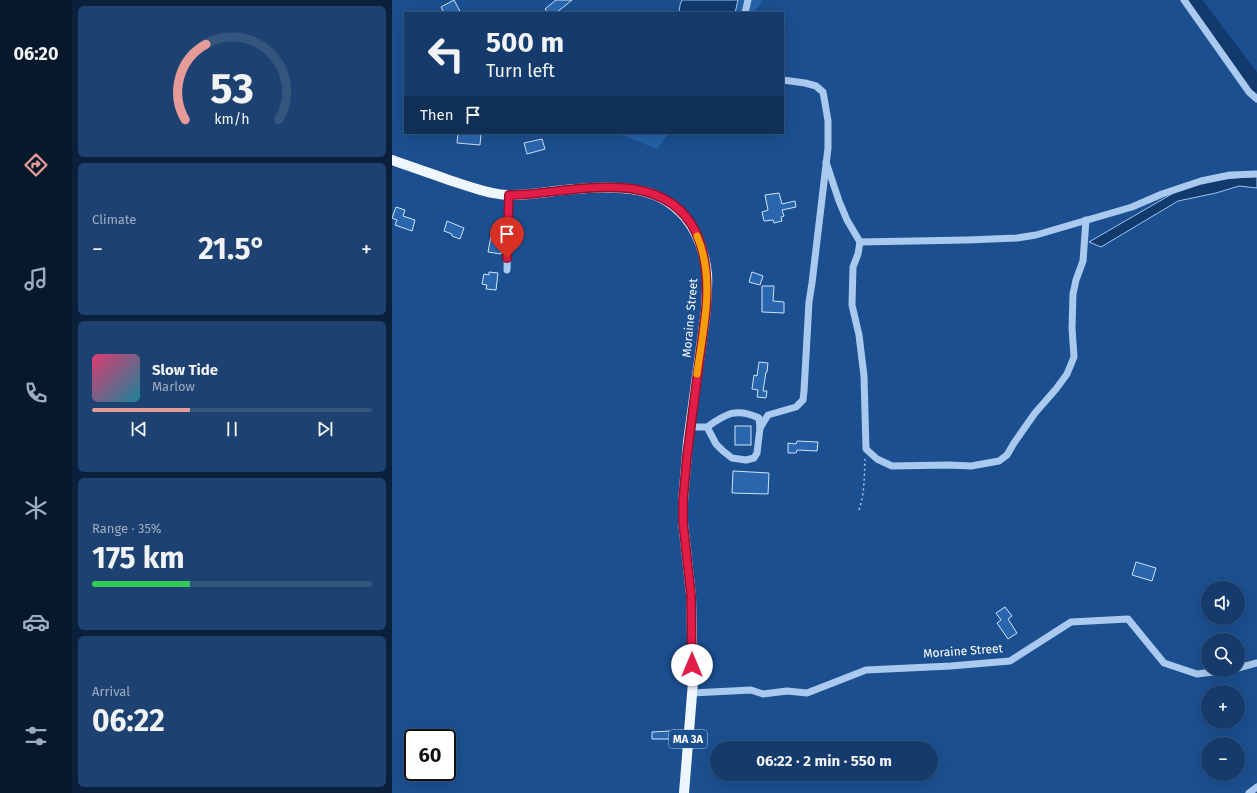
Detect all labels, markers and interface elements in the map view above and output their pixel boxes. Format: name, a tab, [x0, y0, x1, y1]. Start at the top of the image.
text: 500 m	[486, 26, 564, 59]
icon: left	[420, 28, 472, 80]
text: 06:20	[14, 43, 58, 65]
text: Turn left	[486, 60, 555, 82]
text: 53	[210, 64, 254, 114]
icon: arrive	[462, 104, 484, 126]
text: Then	[420, 106, 454, 124]
text: km/h	[214, 110, 250, 127]
icon: directions	[22, 151, 50, 179]
text: Climate	[92, 212, 136, 227]
pin	[490, 217, 524, 258]
icon: arrive	[496, 223, 518, 245]
text: 21.5°	[198, 231, 266, 267]
text: −	[92, 236, 103, 263]
text: +	[361, 236, 372, 263]
icon: music	[22, 265, 50, 293]
street label: Moraine Street	[680, 277, 701, 358]
text: Slow Tide	[152, 361, 218, 379]
icon: phone	[22, 379, 50, 407]
text: Marlow	[152, 379, 195, 394]
icon: previous	[128, 418, 150, 440]
icon: pause	[221, 418, 243, 440]
icon: next	[314, 418, 336, 440]
icon: climate	[22, 494, 50, 522]
text: Range · 35%	[92, 521, 162, 536]
text: 175 km	[92, 540, 185, 576]
map controls	[1201, 581, 1245, 781]
button: sound	[1201, 581, 1245, 625]
icon: car	[22, 608, 50, 636]
button: search	[1201, 633, 1245, 677]
street label: Moraine Street	[923, 641, 1004, 661]
position arrow	[671, 644, 713, 686]
text: Arrival	[92, 684, 130, 699]
button: +	[1201, 685, 1245, 729]
text: 06:22	[92, 703, 165, 739]
icon: filters	[22, 722, 50, 750]
speed limit sign: 60	[404, 729, 456, 781]
road number: MA 3A	[669, 730, 707, 748]
button: −	[1201, 737, 1245, 781]
text: 06:22 · 2 min · 550 m	[756, 752, 892, 770]

